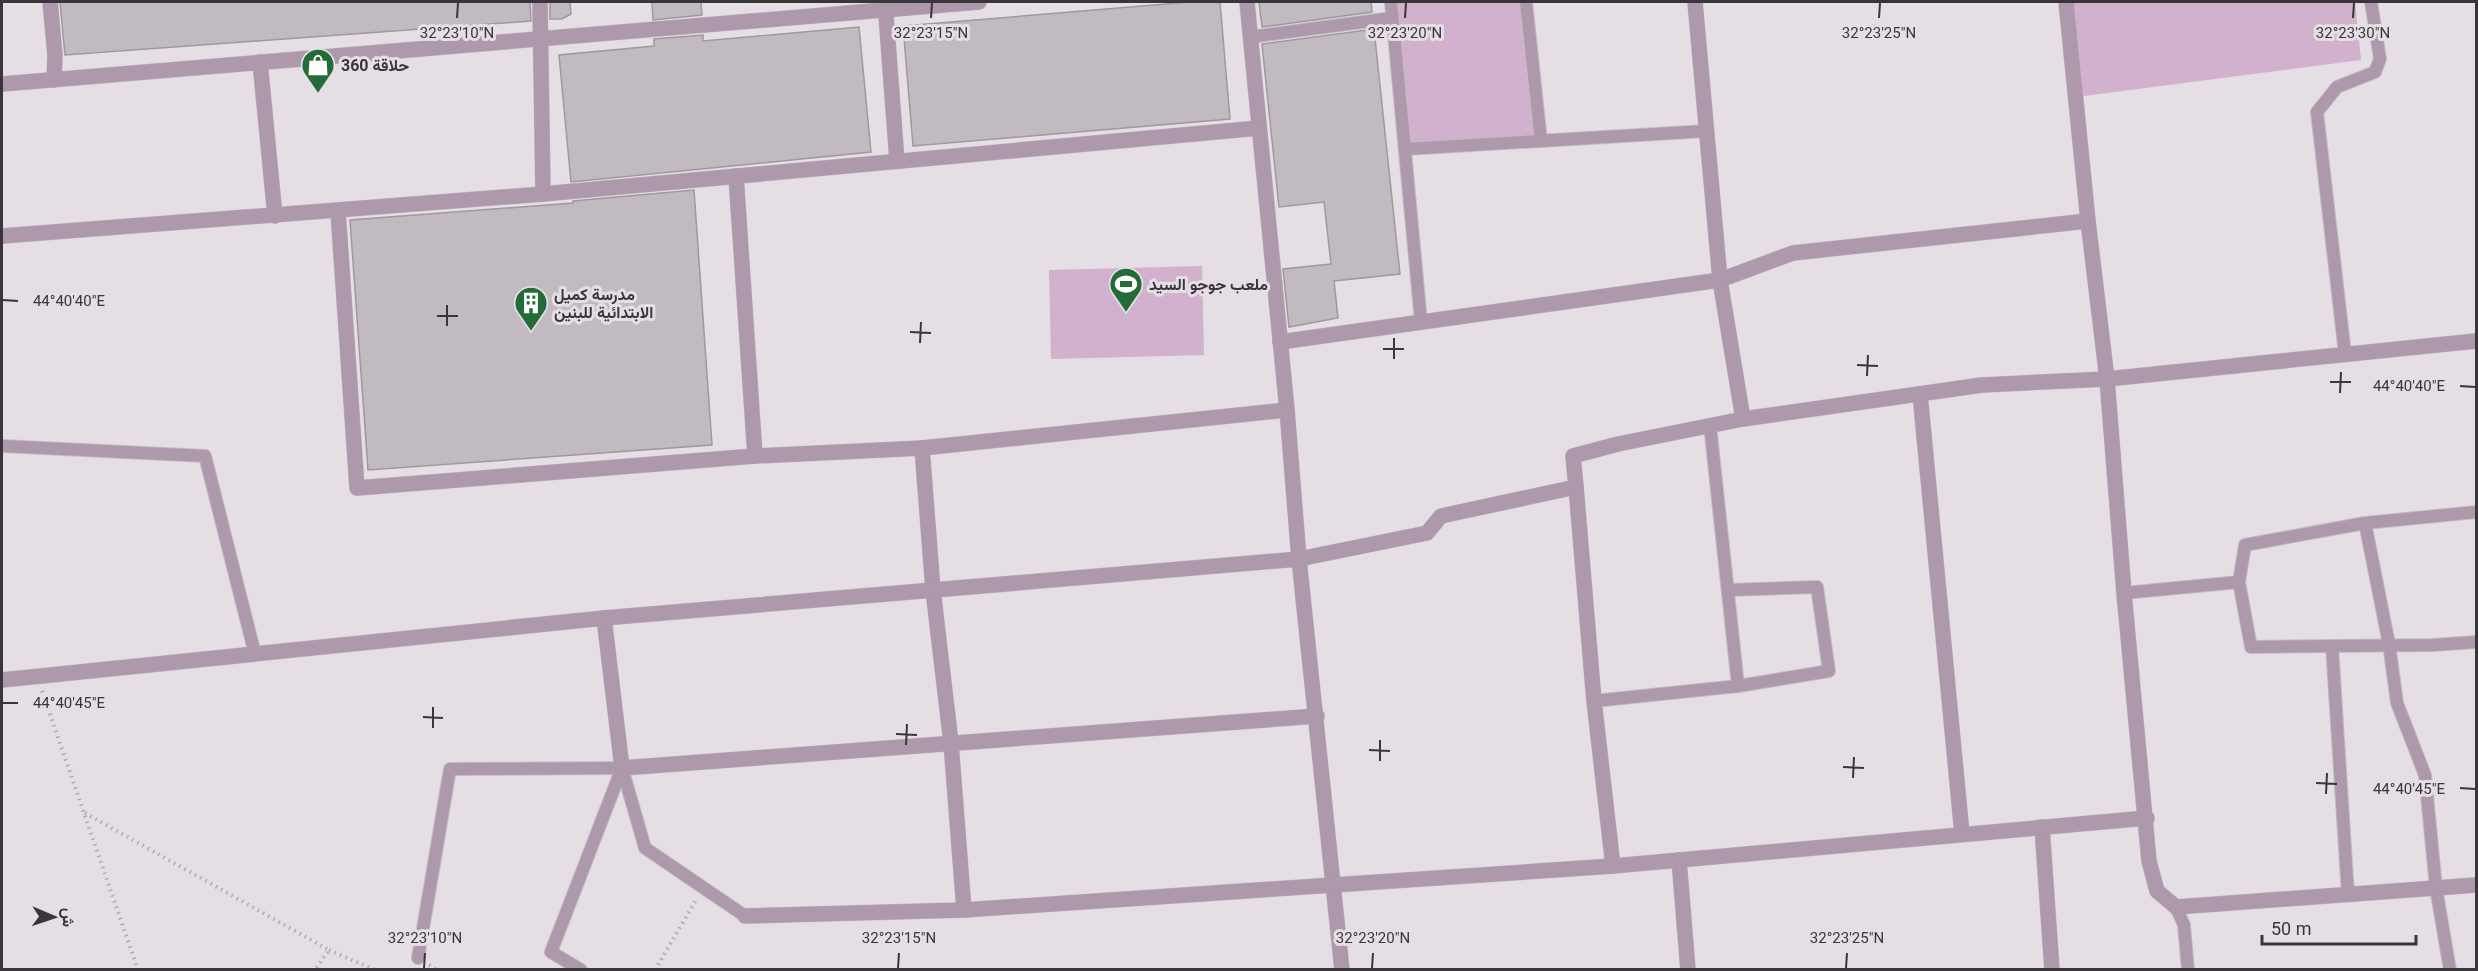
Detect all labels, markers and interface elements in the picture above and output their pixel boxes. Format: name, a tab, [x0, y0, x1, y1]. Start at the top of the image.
text: 32°23'10"N	[420, 24, 494, 42]
text: 32°23'15"N	[894, 24, 968, 42]
text: 32°23'20"N	[1368, 24, 1442, 42]
text: 32°23'25"N	[1842, 24, 1916, 42]
text: 32°23'30"N	[2316, 24, 2390, 42]
shop icon: حلاقة 360	[300, 47, 336, 94]
place label: حلاقة 360	[341, 56, 409, 75]
sports icon: ملعب جوجو السيد	[1108, 266, 1144, 313]
place label: ملعب جوجو السيد	[1149, 275, 1268, 295]
building icon: مدرسة كميل الابتدائية للبنين	[513, 285, 549, 332]
place label: مدرسة كميل الابتدائية للبنين	[554, 285, 653, 322]
text: 44°40'40"E	[33, 292, 106, 310]
text: 44°40'40"E	[2373, 377, 2446, 395]
text: 44°40'45"E	[33, 694, 106, 712]
text: 44°40'45"E	[2373, 780, 2446, 798]
north arrow	[24, 887, 84, 947]
text: ش	[59, 908, 78, 927]
scale bar	[2262, 908, 2416, 946]
text: 50 m	[2271, 918, 2311, 939]
text: 32°23'10"N	[388, 929, 462, 947]
text: 32°23'15"N	[862, 929, 936, 947]
text: 32°23'20"N	[1336, 929, 1410, 947]
text: 32°23'25"N	[1810, 929, 1884, 947]

